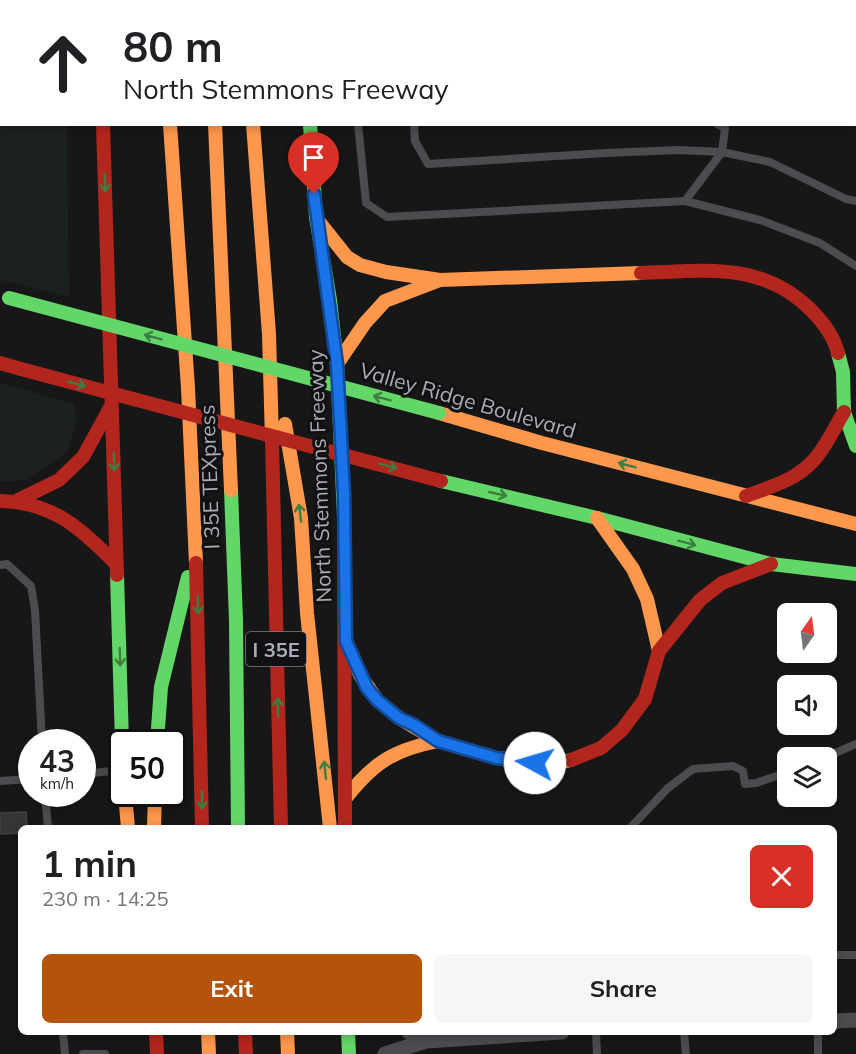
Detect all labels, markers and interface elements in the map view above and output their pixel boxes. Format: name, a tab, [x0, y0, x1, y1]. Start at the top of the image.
text: 80 m	[123, 20, 223, 73]
icon: ahead	[24, 24, 102, 102]
text: North Stemmons Freeway	[123, 72, 449, 106]
pin	[288, 132, 339, 194]
icon: arrive	[297, 141, 330, 174]
one-way arrow	[99, 172, 111, 192]
one-way arrow	[144, 330, 163, 342]
street label: North Stemmons Freeway	[302, 349, 336, 603]
street label: Valley Ridge Boulevard	[357, 357, 579, 443]
one-way arrow	[68, 378, 87, 390]
one-way arrow	[373, 391, 392, 403]
street label: I 35E TEXpress	[193, 404, 225, 550]
one-way arrow	[108, 451, 120, 471]
one-way arrow	[618, 459, 637, 471]
one-way arrow	[378, 461, 397, 473]
one-way arrow	[488, 489, 507, 501]
one-way arrow	[294, 504, 305, 523]
one-way arrow	[677, 537, 696, 549]
one-way arrow	[193, 594, 204, 614]
north arrow	[777, 603, 837, 663]
map controls	[777, 603, 837, 807]
road number: I 35E	[246, 632, 306, 666]
one-way arrow	[114, 646, 125, 666]
button: sound	[777, 675, 837, 735]
one-way arrow	[272, 697, 284, 717]
speed limit sign: 50	[108, 729, 186, 807]
position arrow	[503, 731, 567, 795]
text: 43	[39, 742, 75, 780]
button: layers	[777, 747, 837, 807]
one-way arrow	[319, 760, 330, 780]
text: km/h	[40, 774, 74, 793]
one-way arrow	[196, 789, 208, 809]
text: 1 min	[42, 841, 137, 886]
button: close	[750, 845, 813, 908]
text: 230 m · 14:25	[42, 886, 168, 911]
button: Exit	[42, 954, 422, 1023]
button: Share	[434, 954, 813, 1023]

